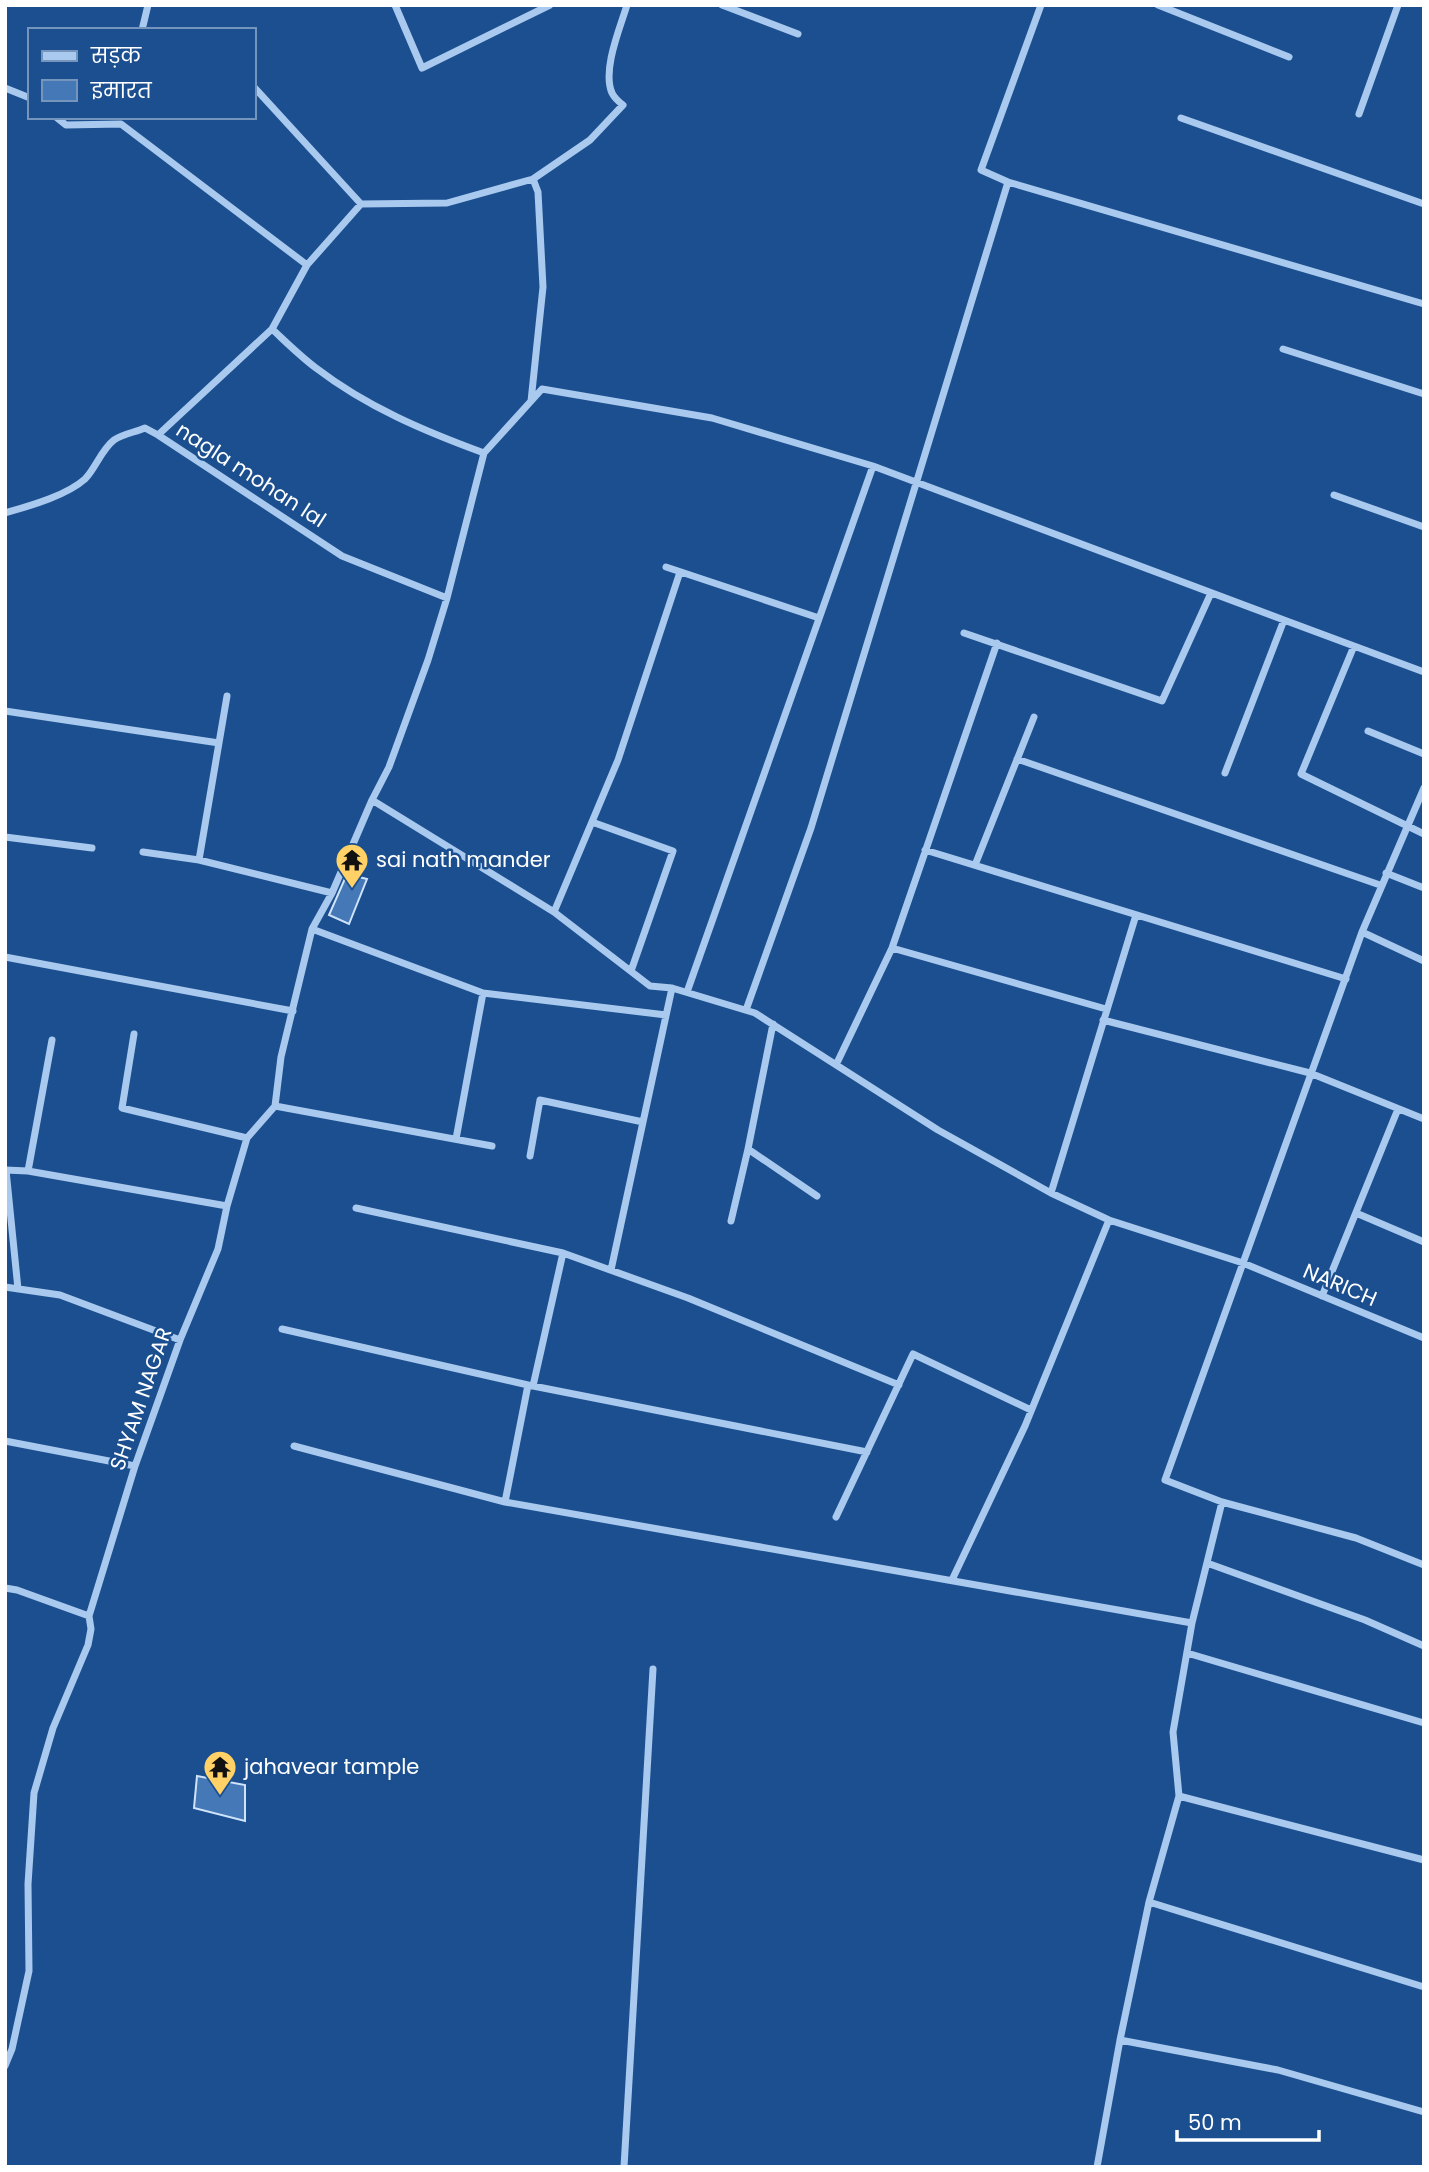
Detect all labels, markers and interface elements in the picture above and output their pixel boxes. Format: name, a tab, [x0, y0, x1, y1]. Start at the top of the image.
legend	[28, 28, 256, 119]
text: सड़क	[90, 41, 142, 70]
text: इमारत	[90, 76, 153, 105]
street label: nagla mohan lal	[171, 415, 332, 534]
temple icon: sai nath mander	[333, 841, 371, 890]
place label: sai nath mander	[376, 845, 551, 874]
street label: NARICH	[1299, 1256, 1382, 1313]
street label: SHYAM NAGAR	[103, 1324, 179, 1474]
temple icon: jahavear tample	[201, 1748, 239, 1797]
place label: jahavear tample	[243, 1752, 419, 1781]
scale bar	[1177, 2098, 1319, 2142]
text: 50 m	[1188, 2108, 1242, 2137]

